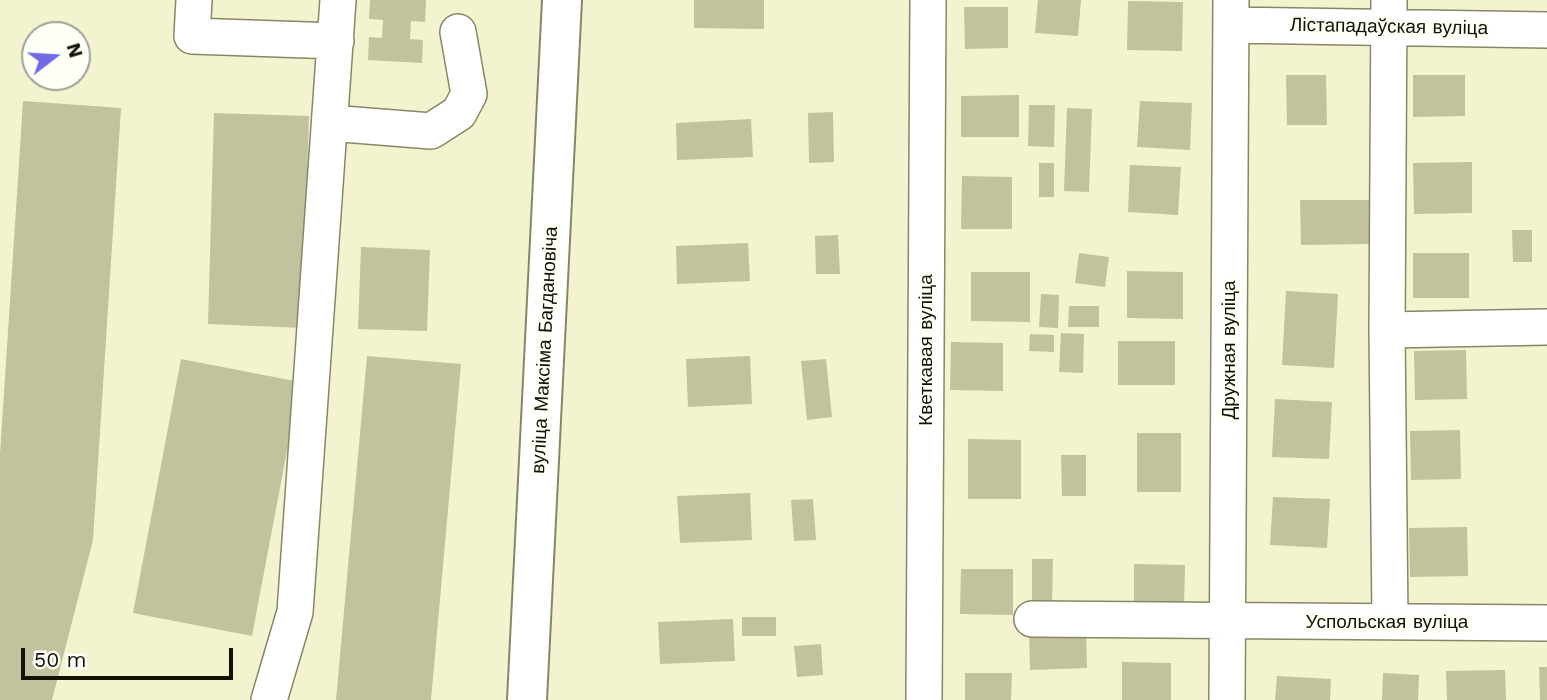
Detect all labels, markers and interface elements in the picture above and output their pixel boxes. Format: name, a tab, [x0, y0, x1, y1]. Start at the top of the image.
street label: Лістападаўская вуліца	[1290, 14, 1488, 40]
north arrow	[21, 21, 91, 91]
text: N	[62, 40, 88, 60]
street label: вуліца Максіма Багдановіча	[527, 226, 563, 474]
street label: Кветкавая вуліца	[915, 274, 937, 426]
street label: Дружная вуліца	[1218, 281, 1240, 419]
street label: Успольская вуліца	[1306, 611, 1468, 633]
scale bar	[24, 634, 236, 678]
text: 50 m	[34, 647, 86, 672]

